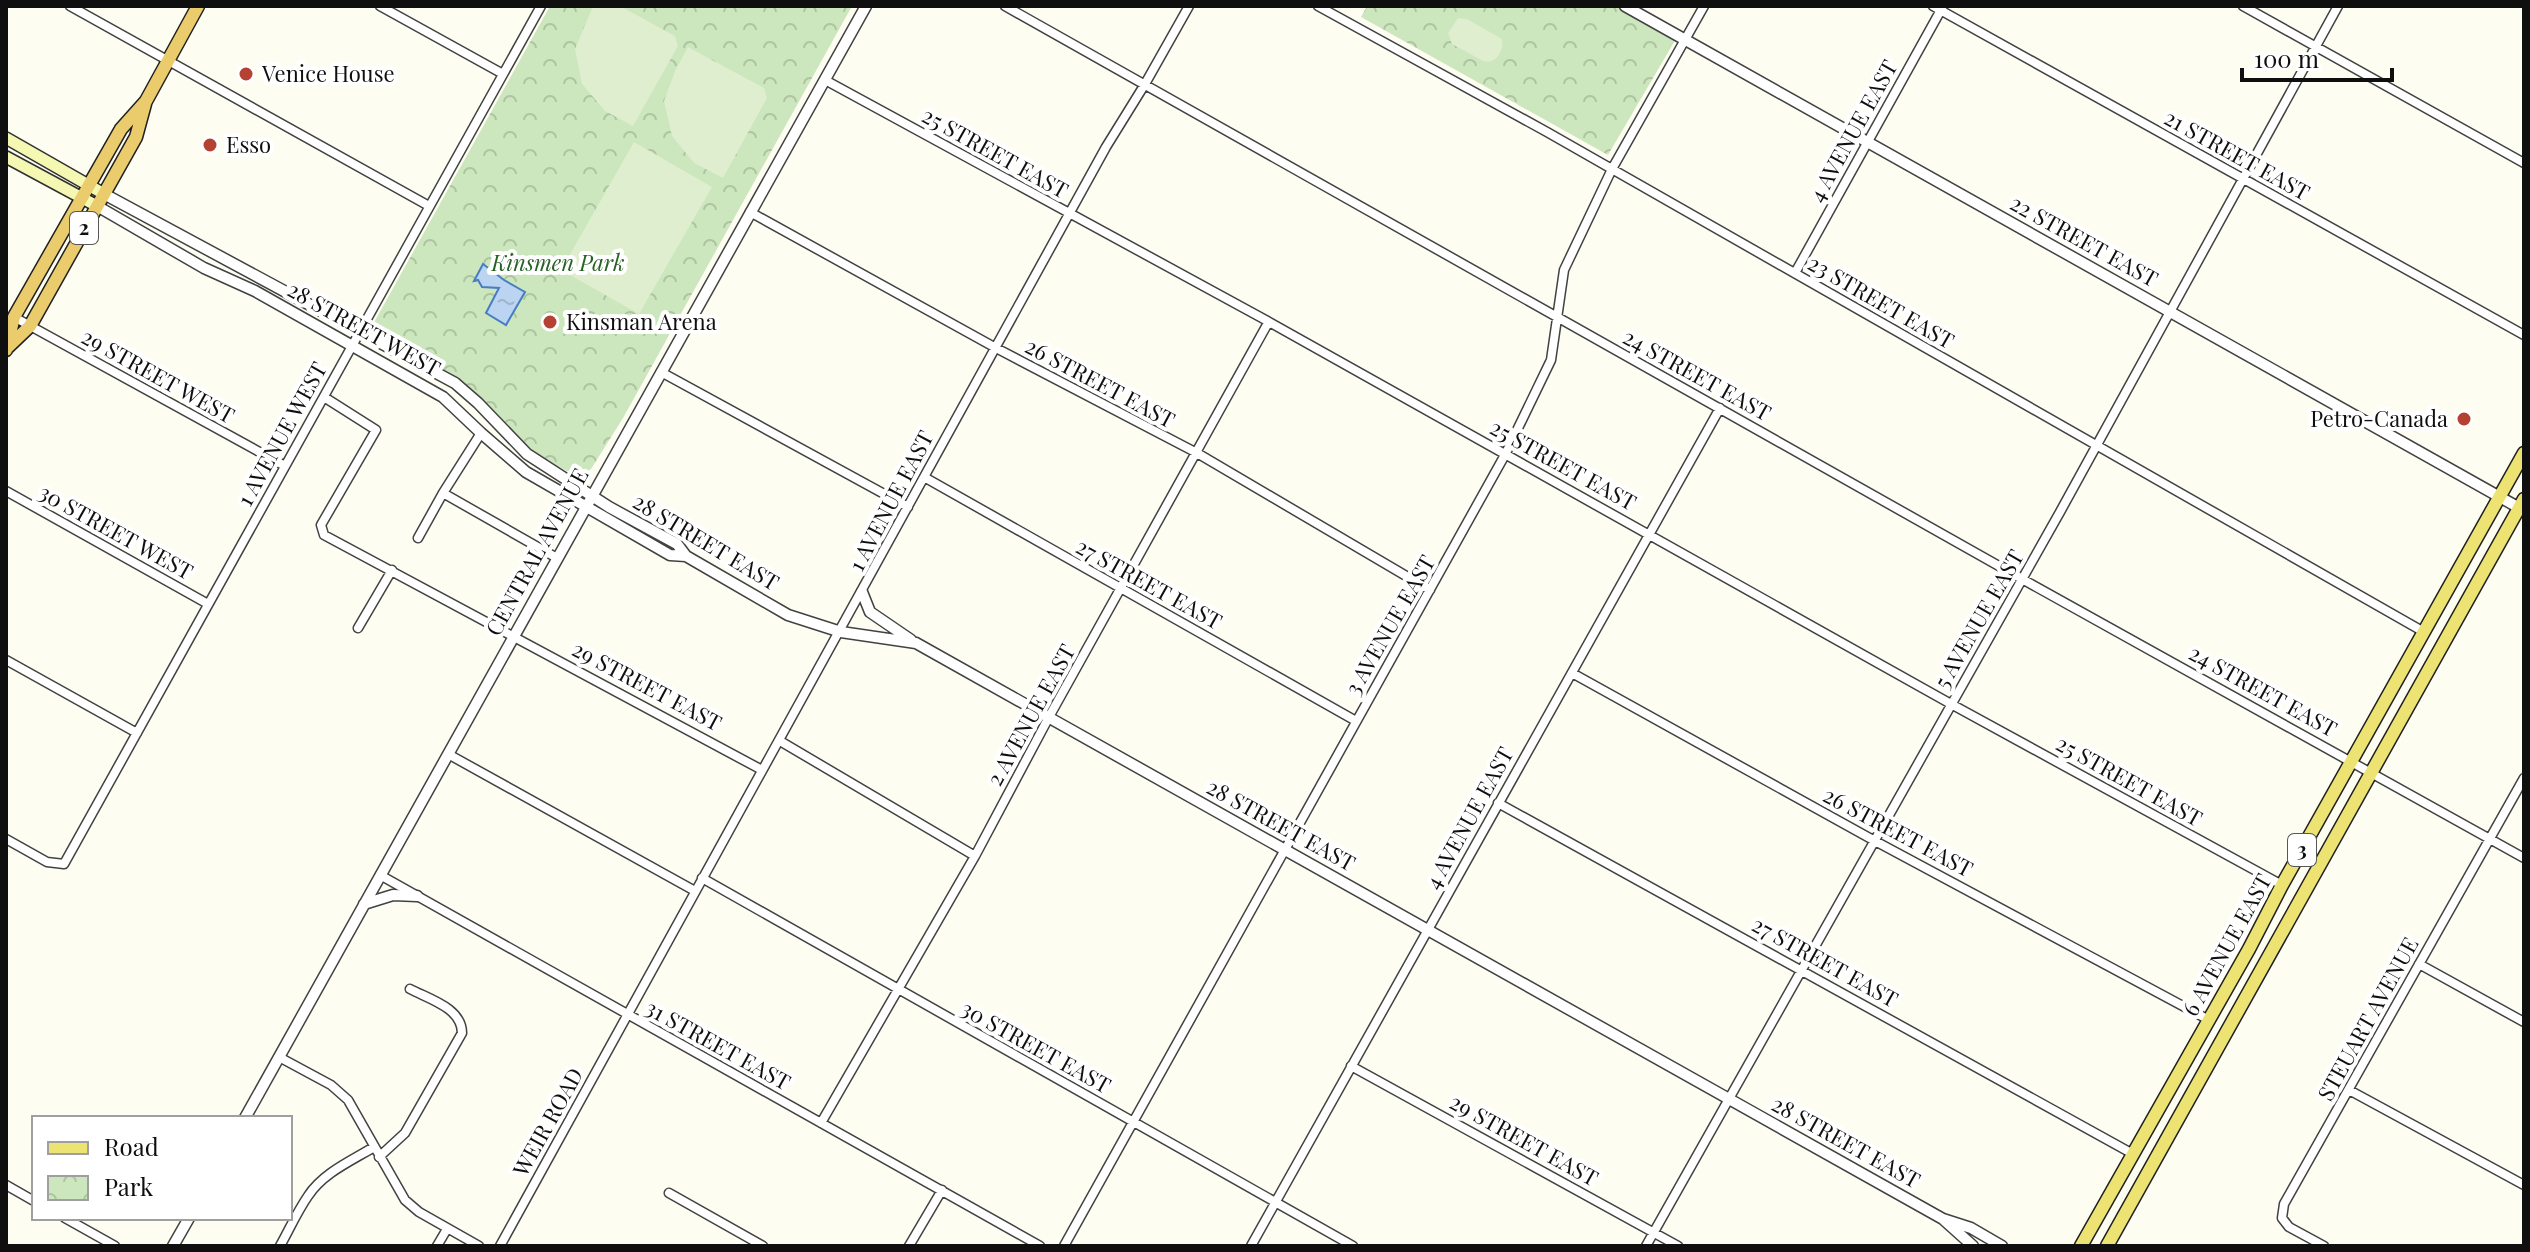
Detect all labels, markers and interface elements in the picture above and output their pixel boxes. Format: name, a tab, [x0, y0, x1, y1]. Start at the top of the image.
scale bar	[2242, 32, 2392, 82]
text: 100 m	[2254, 42, 2319, 74]
street label: 4 AVENUE EAST	[1801, 54, 1904, 207]
place label: Venice House	[261, 58, 395, 88]
marker: Venice House	[237, 65, 255, 83]
street label: 25 STREET EAST	[917, 100, 1074, 205]
street label: 21 STREET EAST	[2159, 102, 2316, 207]
place label: Esso	[226, 129, 271, 159]
marker: Esso	[201, 136, 219, 154]
street label: 22 STREET EAST	[2005, 187, 2164, 293]
road number: 2	[70, 212, 98, 244]
park label: Kinsmen Park	[490, 247, 625, 277]
street label: 23 STREET EAST	[1803, 247, 1960, 355]
street label: 28 STREET WEST	[283, 274, 447, 383]
place label: Kinsman Arena	[566, 306, 717, 336]
marker: Kinsman Arena	[541, 313, 559, 331]
street label: 29 STREET WEST	[77, 321, 241, 430]
street label: 24 STREET EAST	[1618, 321, 1777, 427]
street label: 26 STREET EAST	[1020, 330, 1181, 434]
street label: 1 AVENUE WEST	[229, 356, 333, 511]
place label: Petro-Canada	[2310, 403, 2448, 433]
marker: Petro-Canada	[2455, 410, 2473, 428]
street label: 25 STREET EAST	[1485, 412, 1642, 517]
street label: 1 AVENUE EAST	[840, 425, 940, 576]
street label: CENTRAL AVENUE	[478, 462, 595, 641]
street label: 30 STREET WEST	[34, 476, 199, 586]
street label: 28 STREET EAST	[628, 486, 785, 597]
street label: 27 STREET EAST	[1071, 531, 1228, 636]
street label: 5 AVENUE EAST	[1926, 543, 2030, 693]
street label: 3 AVENUE EAST	[1337, 549, 1442, 700]
street label: 29 STREET EAST	[567, 633, 728, 737]
street label: 24 STREET EAST	[2184, 637, 2343, 743]
street label: 2 AVENUE EAST	[979, 638, 1082, 791]
street label: 25 STREET EAST	[2051, 728, 2208, 833]
street label: 4 AVENUE EAST	[1417, 741, 1520, 894]
street label: 28 STREET EAST	[1202, 771, 1361, 878]
street label: 26 STREET EAST	[1818, 779, 1979, 883]
road number: 3	[2288, 834, 2316, 866]
street label: 6 AVENUE EAST	[2175, 868, 2278, 1021]
street label: 27 STREET EAST	[1747, 909, 1904, 1014]
street label: STEUART AVENUE	[2310, 931, 2425, 1106]
street label: 31 STREET EAST	[641, 992, 797, 1097]
street label: 30 STREET EAST	[956, 993, 1117, 1100]
street label: WEIR ROAD	[504, 1062, 589, 1182]
street label: 29 STREET EAST	[1445, 1086, 1604, 1192]
street label: 28 STREET EAST	[1767, 1088, 1926, 1195]
legend	[32, 1116, 292, 1220]
text: Road	[104, 1130, 159, 1162]
text: Park	[104, 1170, 154, 1202]

